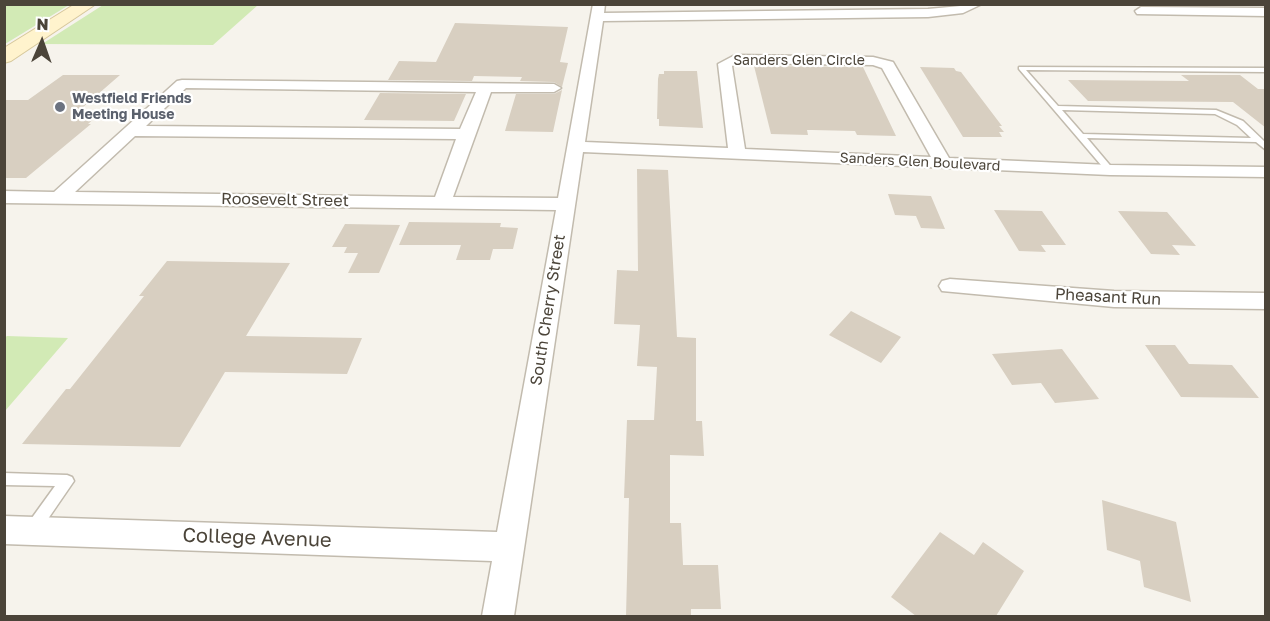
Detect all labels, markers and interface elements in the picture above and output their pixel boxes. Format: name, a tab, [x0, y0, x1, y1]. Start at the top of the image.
north arrow	[12, 12, 72, 72]
text: N	[36, 14, 49, 34]
street label: Sanders Glen Circle	[733, 53, 865, 69]
place label: Westfield Friends Meeting House	[72, 91, 192, 124]
marker: Westfield Friends Meeting House	[53, 100, 67, 114]
street label: Sanders Glen Boulevard	[839, 149, 1001, 175]
street label: Roosevelt Street	[221, 189, 349, 211]
street label: South Cherry Street	[527, 233, 569, 387]
street label: Pheasant Run	[1054, 285, 1162, 309]
street label: College Avenue	[182, 523, 332, 553]

